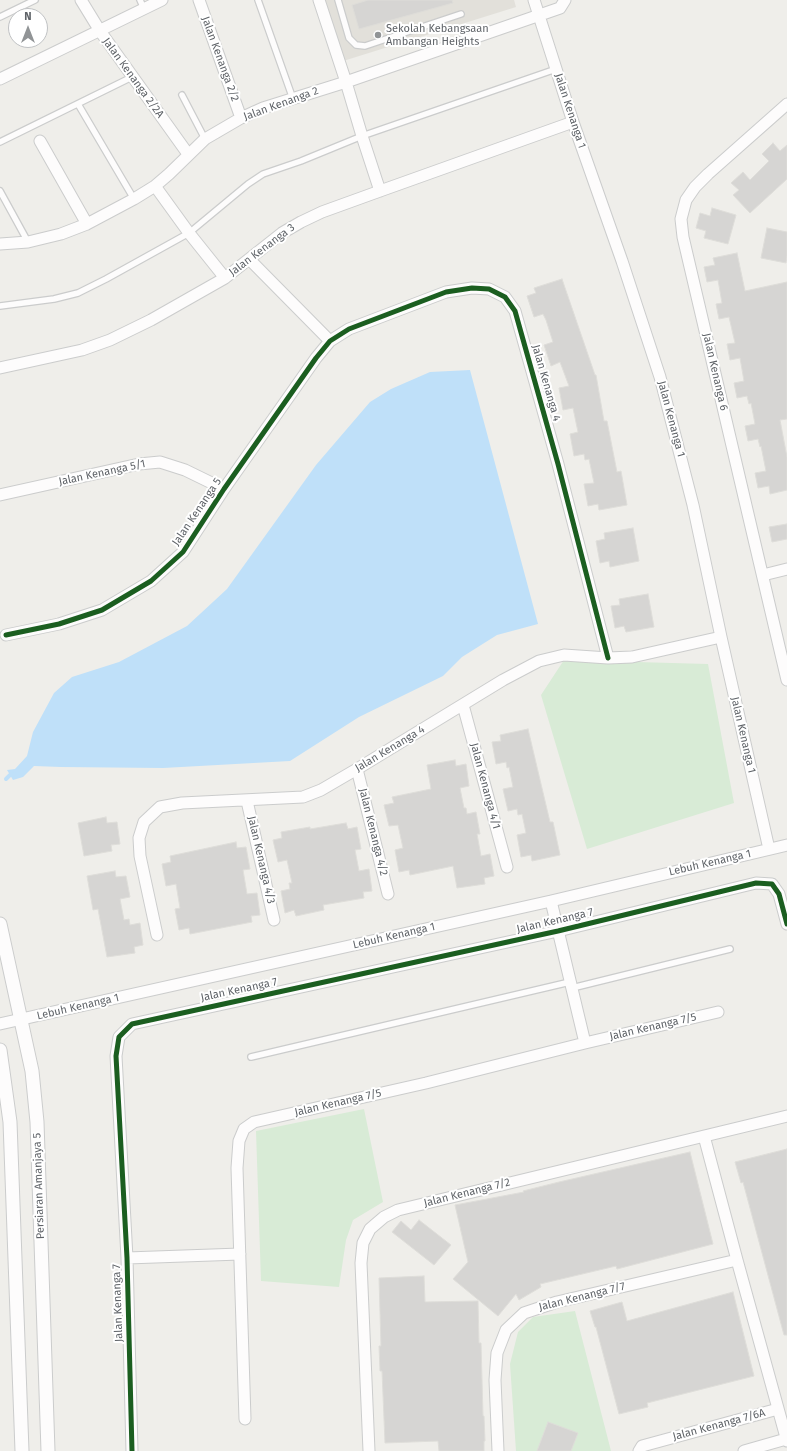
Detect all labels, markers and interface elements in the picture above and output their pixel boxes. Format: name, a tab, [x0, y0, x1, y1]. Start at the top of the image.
north arrow	[8, 8, 48, 48]
text: N	[24, 10, 32, 23]
street label: Jalan Kenanga 2/2	[198, 15, 242, 103]
place label: Sekolah Kebangsaan Ambangan Heights	[386, 22, 489, 48]
marker: Sekolah Kebangsaan Ambangan Heights	[373, 30, 383, 40]
street label: Jalan Kenanga 2/2A	[99, 35, 167, 121]
street label: Jalan Kenanga 1	[552, 72, 588, 150]
street label: Jalan Kenanga 2	[242, 84, 320, 124]
street label: Jalan Kenanga 3	[227, 221, 297, 279]
street label: Jalan Kenanga 6	[700, 332, 730, 412]
street label: Jalan Kenanga 4	[529, 343, 563, 423]
street label: Jalan Kenanga 1	[655, 380, 687, 458]
street label: Jalan Kenanga 5/1	[57, 457, 147, 489]
street label: Jalan Kenanga 5	[169, 476, 225, 548]
street label: Jalan Kenanga 1	[728, 695, 758, 775]
street label: Jalan Kenanga 4	[353, 723, 427, 775]
street label: Jalan Kenanga 4/1	[467, 741, 503, 831]
street label: Jalan Kenanga 4/2	[356, 787, 390, 877]
street label: Jalan Kenanga 4/3	[244, 815, 278, 905]
street label: Lebuh Kenanga 1	[668, 847, 752, 879]
street label: Jalan Kenanga 7	[515, 906, 595, 936]
street label: Lebuh Kenanga 1	[352, 920, 436, 952]
street label: Jalan Kenanga 7	[199, 975, 279, 1005]
street label: Lebuh Kenanga 1	[36, 991, 120, 1023]
street label: Jalan Kenanga 7/5	[608, 1011, 698, 1043]
street label: Jalan Kenanga 7/5	[293, 1087, 383, 1119]
street label: Persiaran Amanjaya 5	[31, 1133, 47, 1239]
street label: Jalan Kenanga 7/2	[422, 1176, 512, 1210]
street label: Jalan Kenanga 7	[110, 1264, 126, 1342]
street label: Jalan Kenanga 7/7	[538, 1280, 626, 1314]
street label: Jalan Kenanga 7/6A	[671, 1406, 767, 1444]

